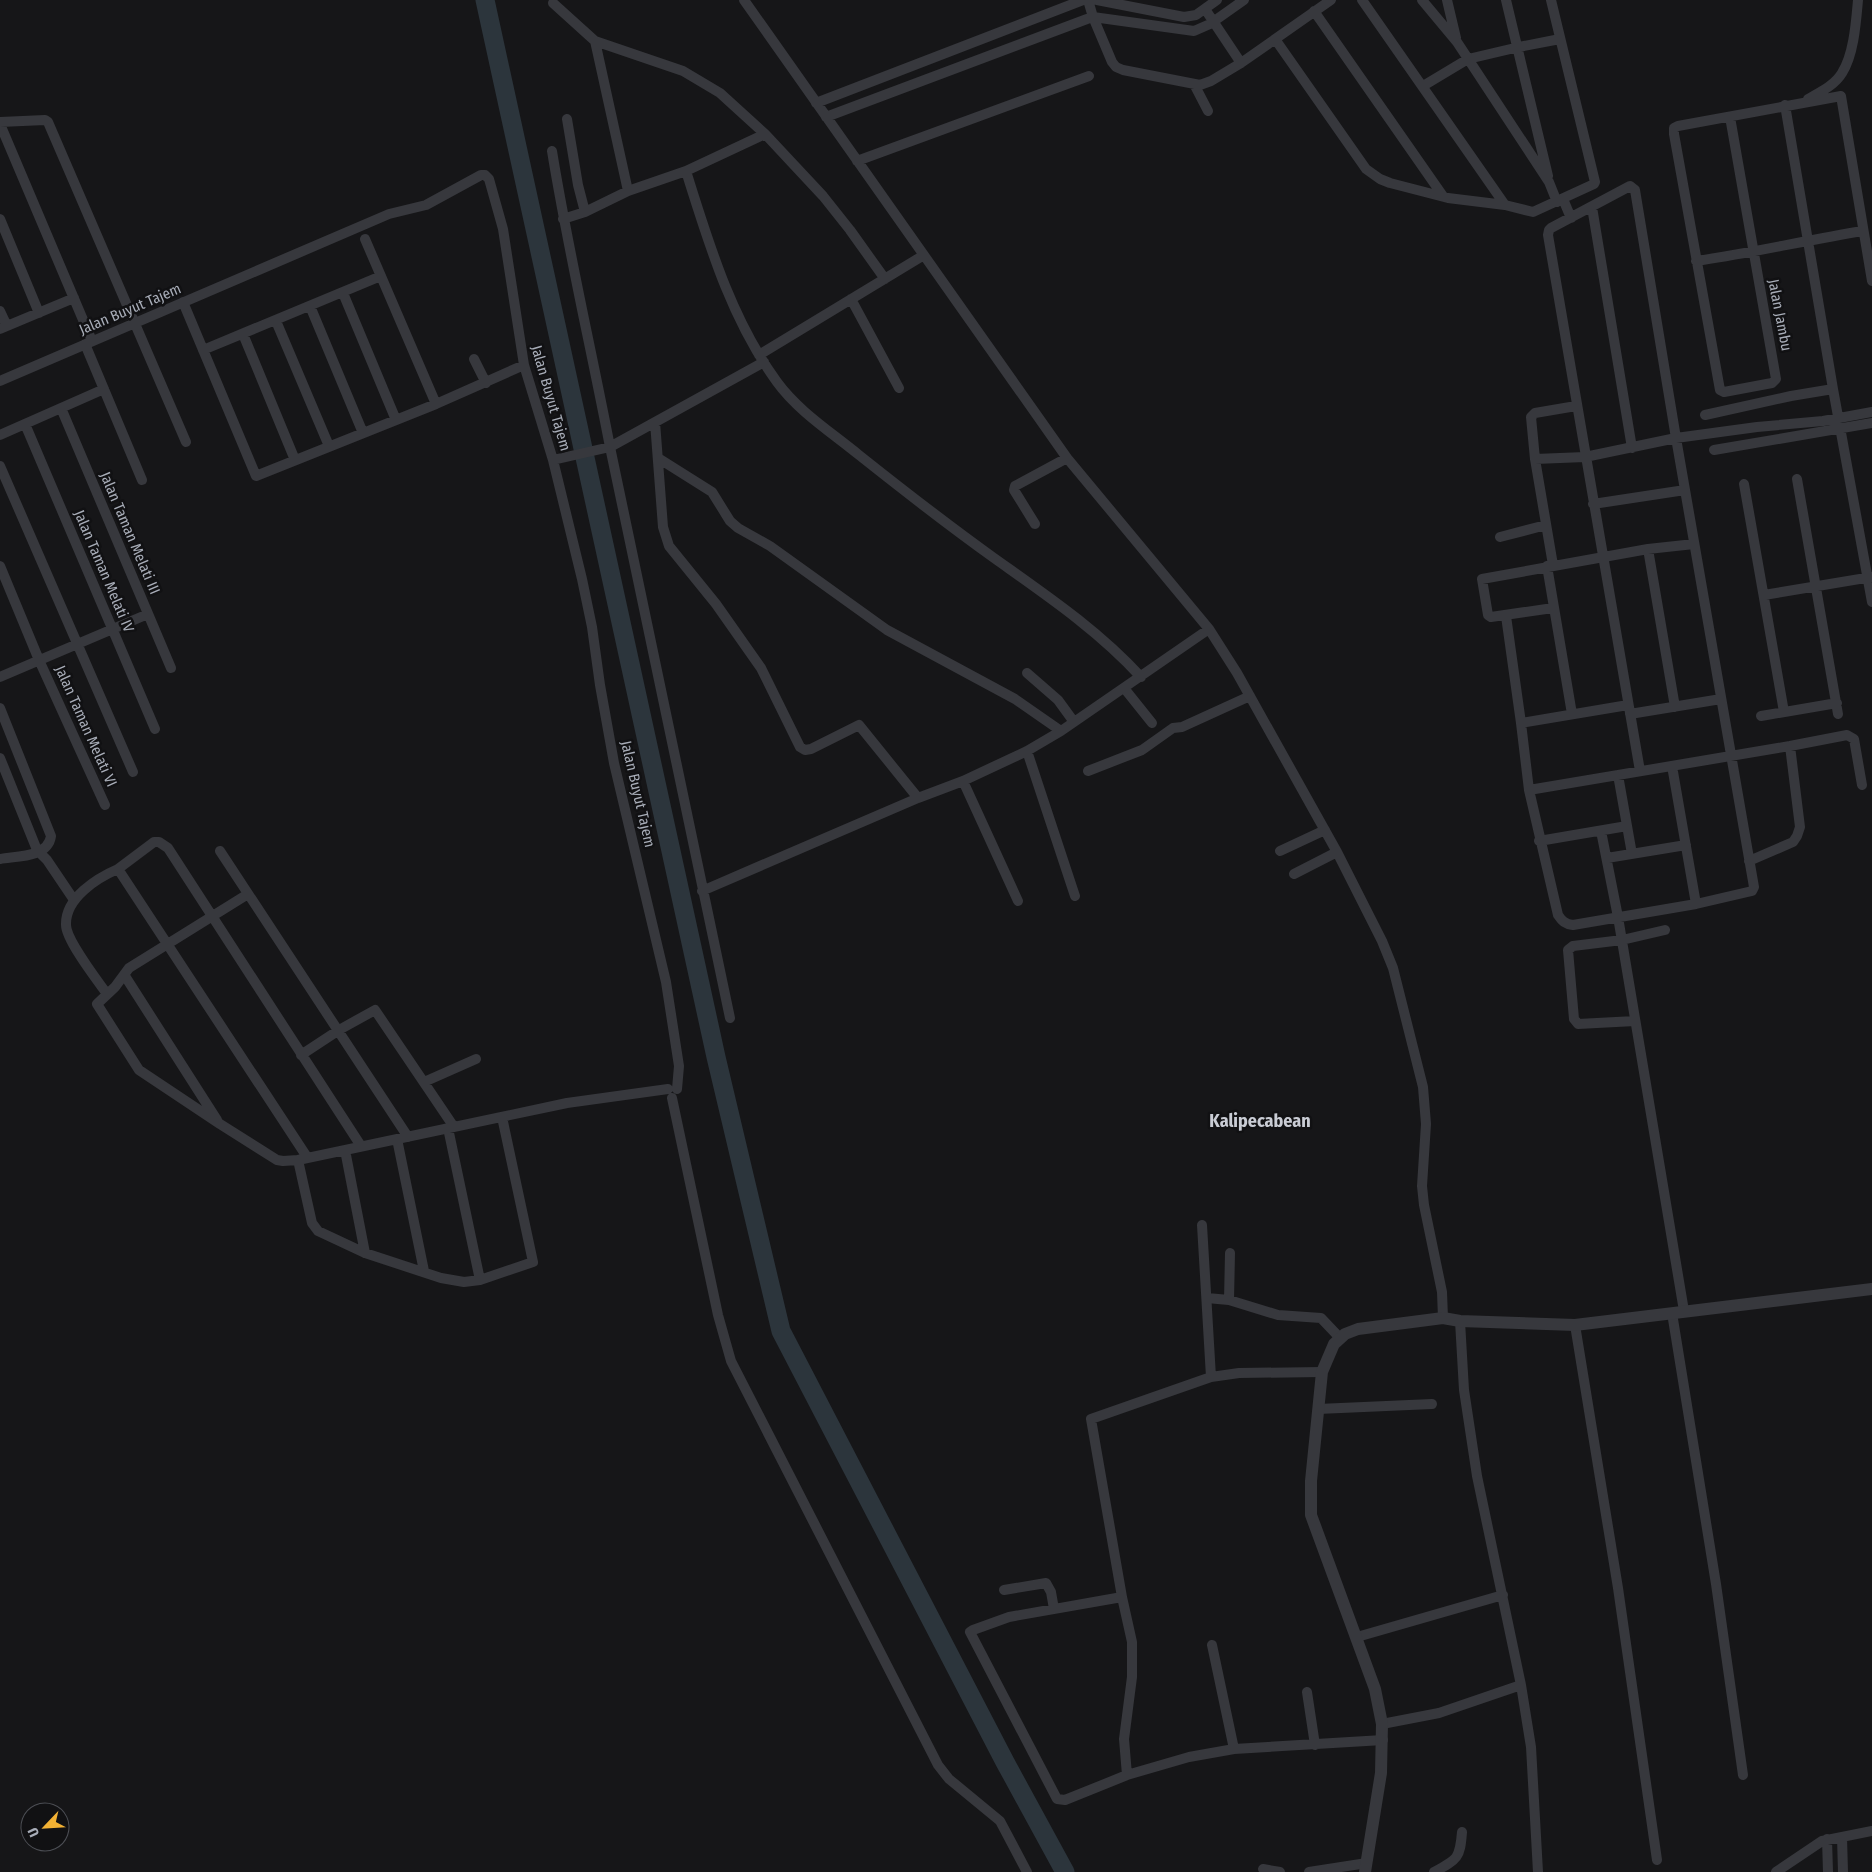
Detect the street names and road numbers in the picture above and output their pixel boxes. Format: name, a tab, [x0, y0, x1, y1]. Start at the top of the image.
street label: Jalan Jambu	[1764, 278, 1796, 352]
street label: Jalan Buyut Tajem	[76, 279, 184, 339]
street label: Jalan Buyut Tajem	[527, 343, 575, 453]
street label: Jalan Taman Melati III	[96, 469, 164, 597]
street label: Jalan Taman Melati IV	[70, 507, 138, 635]
street label: Jalan Taman Melati VI	[51, 663, 121, 789]
street label: Jalan Buyut Tajem	[617, 739, 659, 849]

